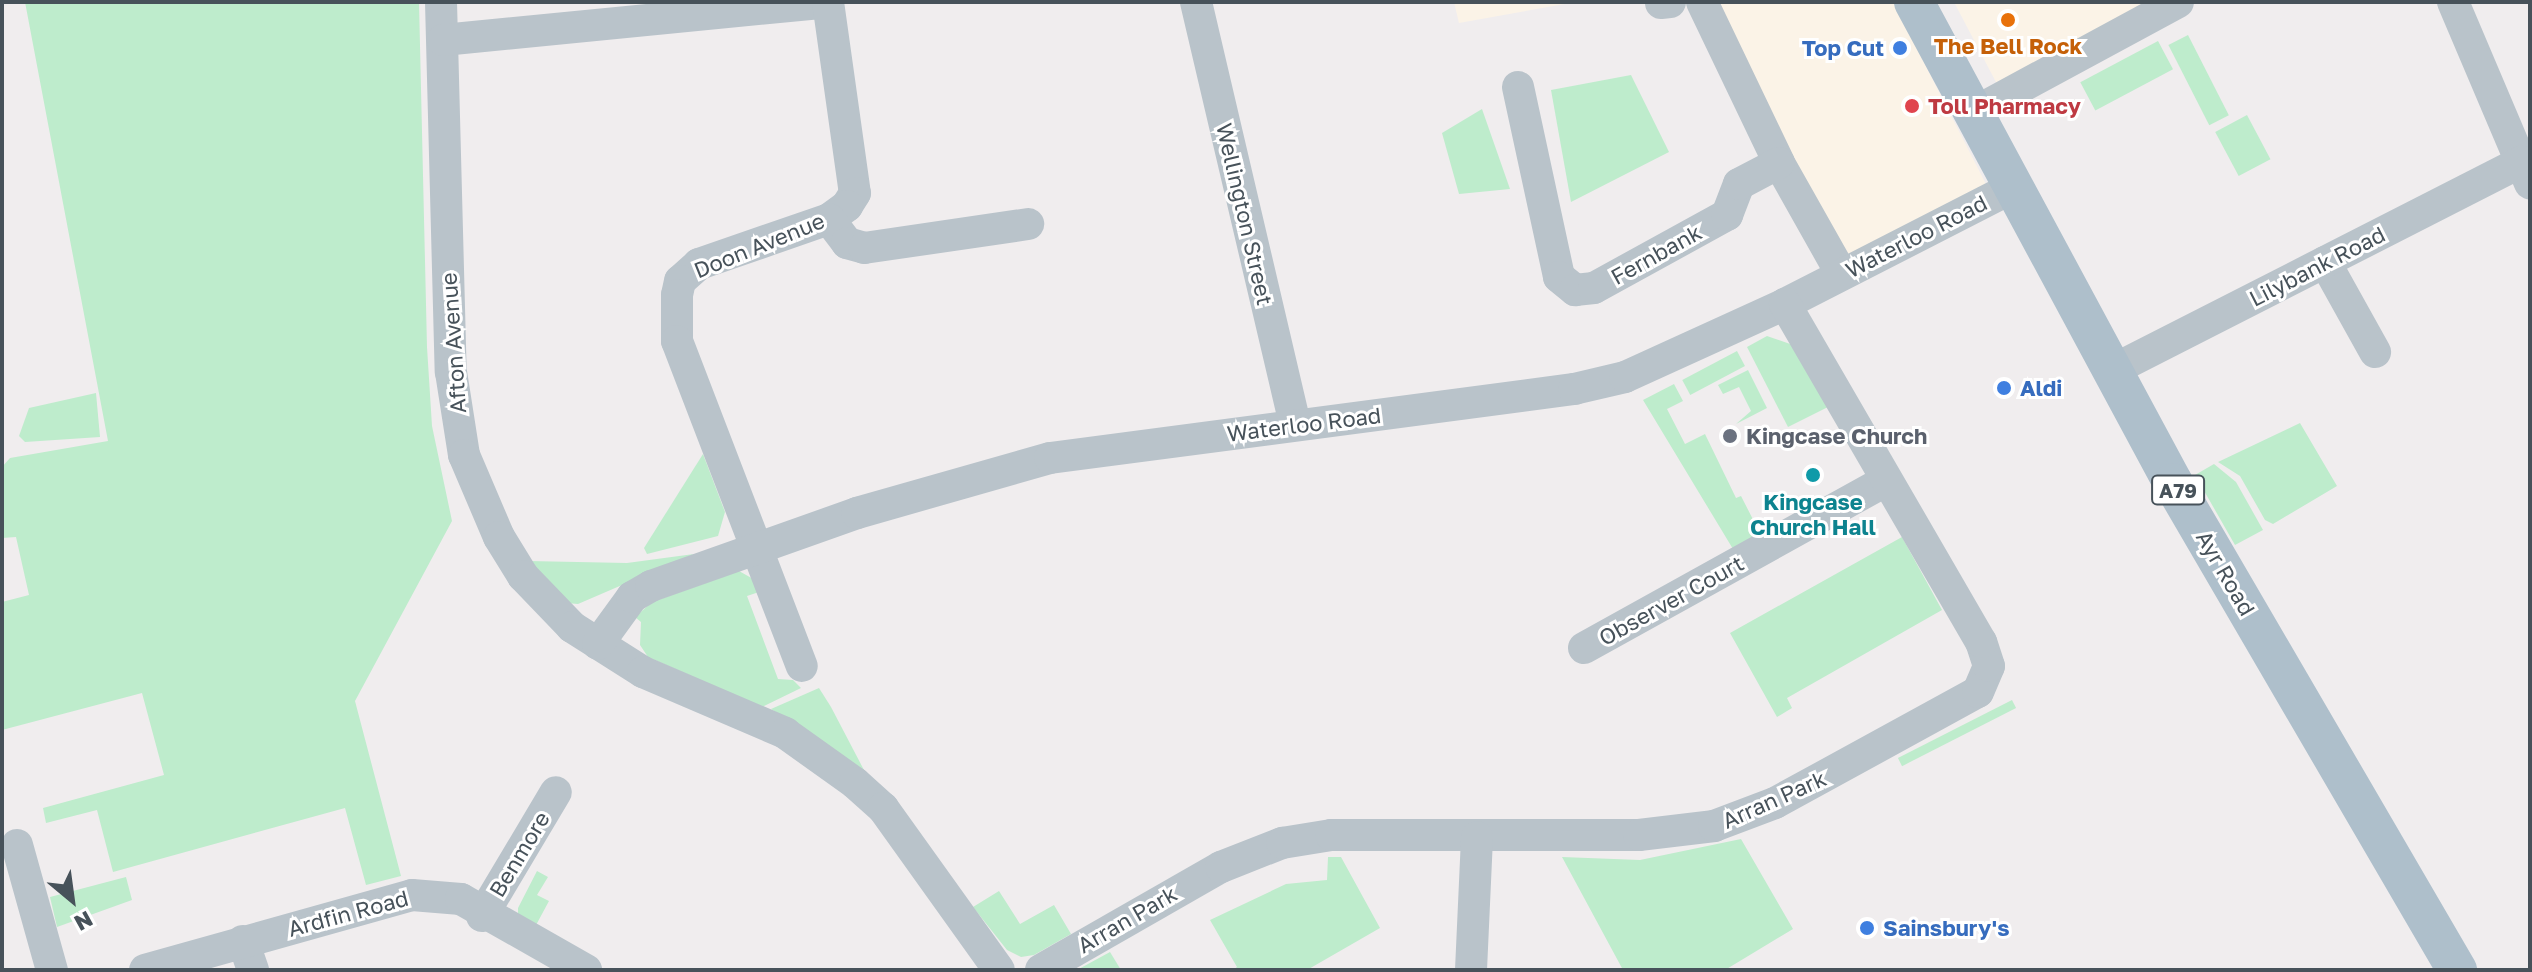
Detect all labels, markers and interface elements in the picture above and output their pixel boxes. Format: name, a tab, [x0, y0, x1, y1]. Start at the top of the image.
marker: The Bell Rock	[1999, 11, 2017, 29]
place label: The Bell Rock	[1934, 33, 2082, 59]
place label: Top Cut	[1802, 35, 1884, 61]
marker: Top Cut	[1891, 39, 1909, 57]
place label: Toll Pharmacy	[1928, 93, 2081, 119]
marker: Toll Pharmacy	[1903, 97, 1921, 115]
street label: Wellington Street	[1211, 120, 1279, 308]
street label: Waterloo Road	[1841, 189, 1991, 283]
street label: Doon Avenue	[690, 207, 828, 283]
street label: Fernbank	[1606, 218, 1706, 290]
street label: Lilybank Road	[2245, 220, 2389, 312]
street label: Afton Avenue	[435, 272, 471, 414]
place label: Aldi	[2020, 375, 2062, 401]
marker: Aldi	[1995, 379, 2013, 397]
street label: Waterloo Road	[1225, 401, 1383, 447]
place label: Kingcase Church	[1746, 423, 1927, 449]
marker: Kingcase Church	[1721, 427, 1739, 445]
marker: Kingcase Church Hall	[1804, 466, 1822, 484]
road number: A79	[2150, 474, 2206, 506]
place label: Kingcase Church Hall	[1750, 488, 1876, 540]
street label: Ayr Road	[2191, 526, 2261, 620]
street label: Observer Court	[1594, 549, 1748, 651]
street label: Arran Park	[1718, 764, 1830, 834]
street label: Benmore	[483, 807, 555, 901]
north arrow	[32, 860, 112, 940]
street label: Arran Park	[1072, 880, 1182, 958]
street label: Ardfin Road	[285, 884, 411, 942]
text: N	[70, 906, 98, 937]
place label: Sainsbury's	[1883, 915, 2009, 941]
marker: Sainsbury's	[1858, 919, 1876, 937]

